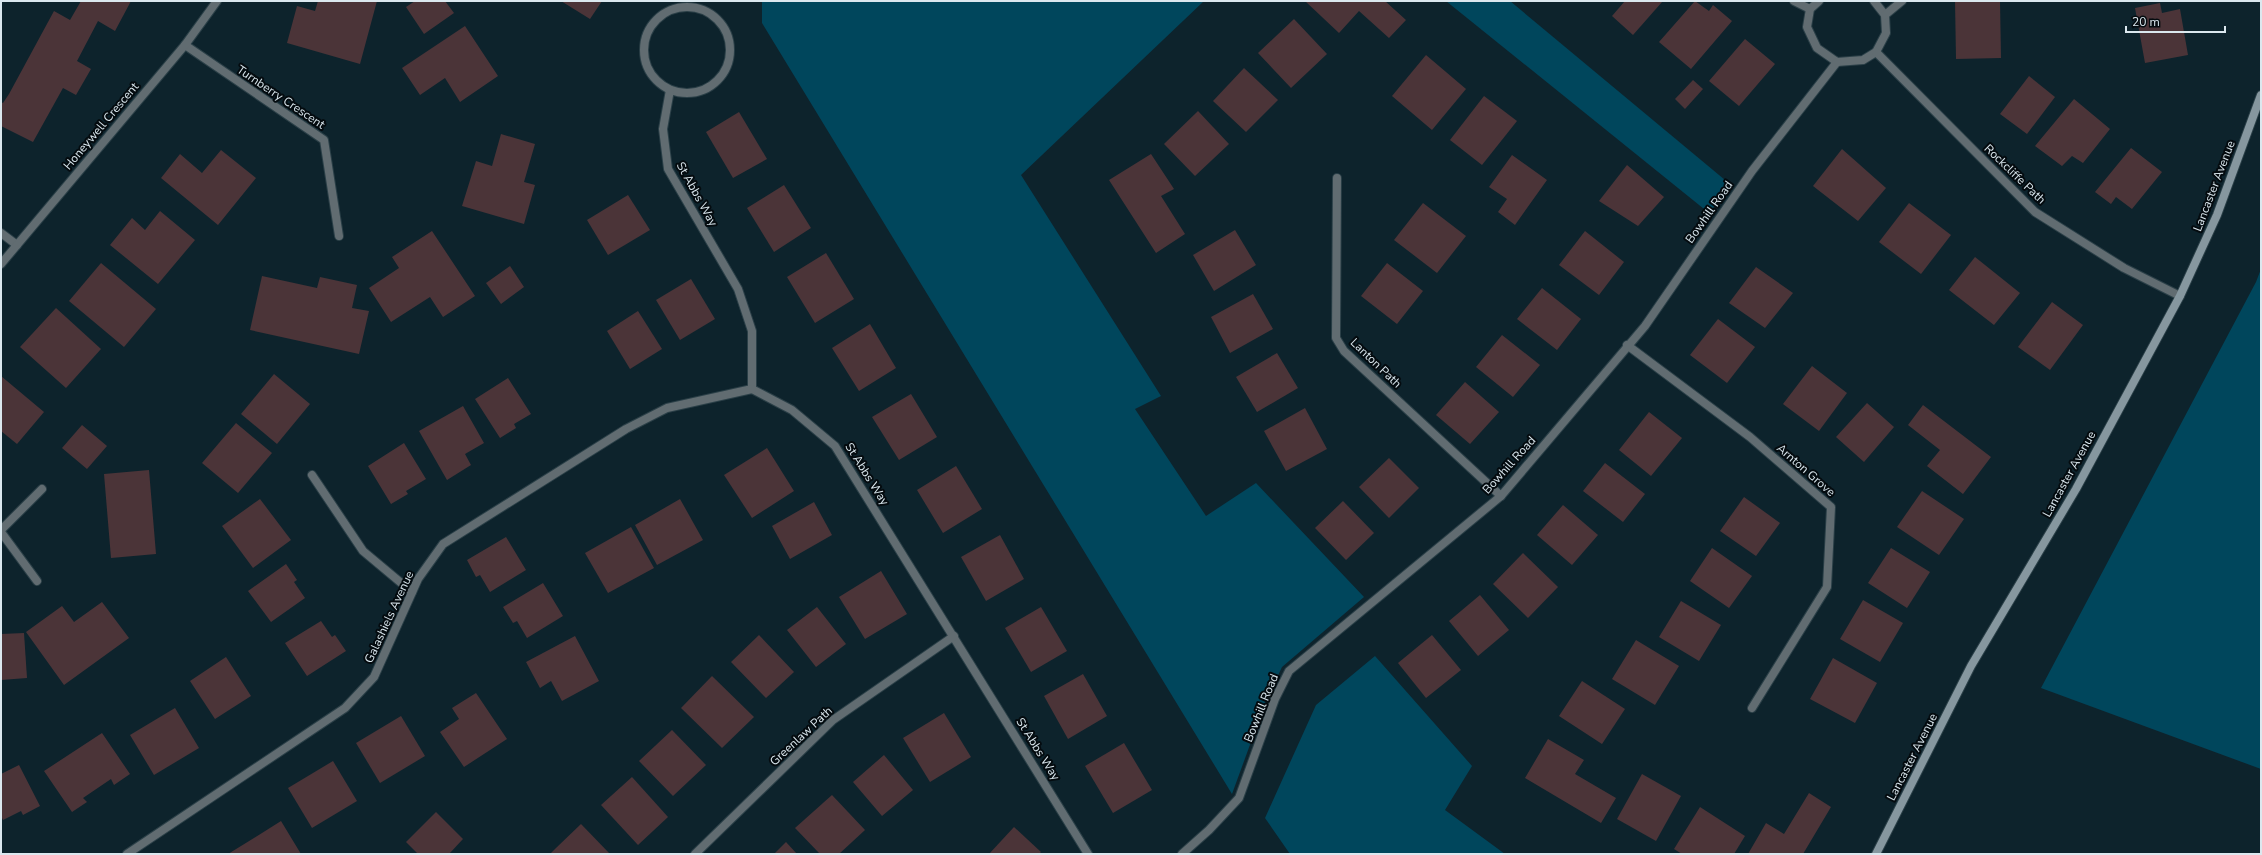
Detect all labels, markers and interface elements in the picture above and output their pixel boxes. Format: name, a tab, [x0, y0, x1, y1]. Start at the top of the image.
scale bar	[2126, 8, 2225, 34]
text: 20 m	[2132, 14, 2160, 30]
street label: Turnberry Crescent	[234, 62, 329, 133]
street label: Honeywell Crescent	[60, 78, 143, 173]
street label: Lancaster Avenue	[2189, 138, 2239, 234]
street label: Rockcliffe Path	[1981, 141, 2049, 207]
street label: St Abbs Way	[673, 159, 722, 230]
street label: Bowhill Road	[1682, 178, 1736, 246]
street label: Lanton Path	[1347, 335, 1405, 391]
street label: Lancaster Avenue	[2039, 428, 2099, 520]
street label: Bowhill Road	[1479, 433, 1539, 497]
street label: St Abbs Way	[841, 440, 893, 509]
street label: Arnton Grove	[1773, 440, 1839, 500]
street label: Galashiels Avenue	[361, 568, 417, 666]
street label: Bowhill Road	[1240, 671, 1282, 745]
street label: Greenlaw Path	[766, 703, 836, 769]
street label: Lancaster Avenue	[1883, 711, 1941, 803]
street label: St Abbs Way	[1012, 715, 1064, 784]

